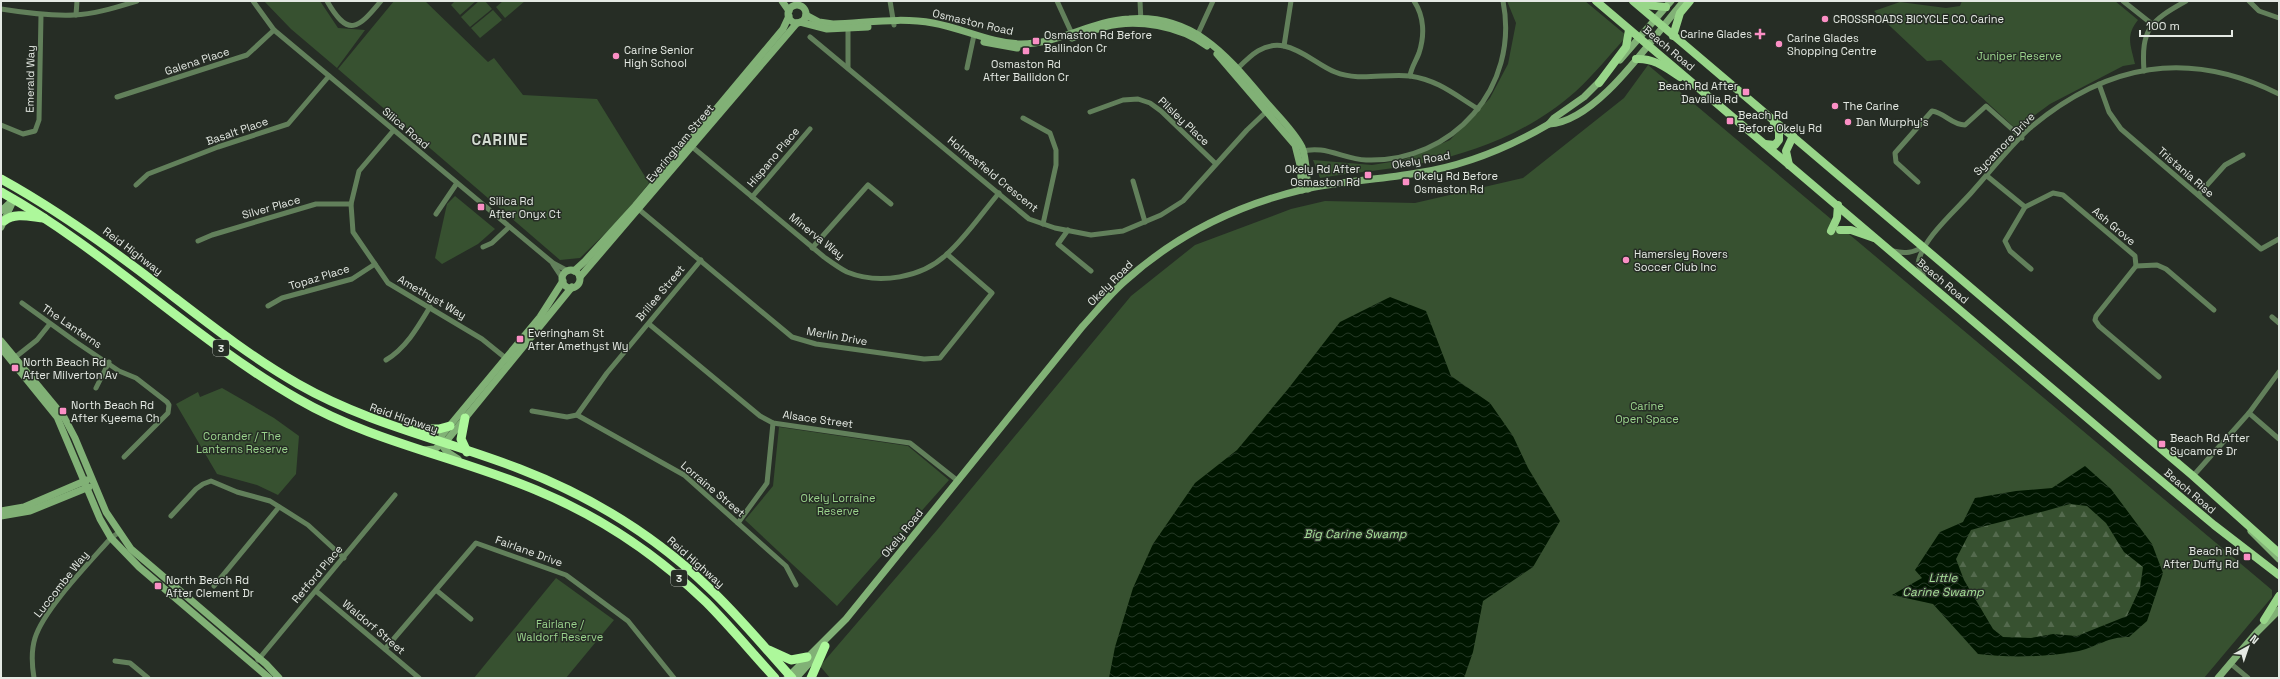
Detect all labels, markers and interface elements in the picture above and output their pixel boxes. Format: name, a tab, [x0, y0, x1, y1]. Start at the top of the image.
street label: Osmaston Road	[931, 6, 1015, 38]
place label: CROSSROADS BICYCLE CO. Carine	[1833, 12, 2004, 26]
scale bar	[2140, 12, 2232, 38]
marker: CROSSROADS BICYCLE CO. Carine	[1820, 14, 1830, 24]
text: 100 m	[2146, 18, 2180, 34]
street label: Beach Road	[1640, 22, 1698, 74]
place label: Carine Glades	[1680, 27, 1752, 41]
place label: Osmaston Rd Before Ballindon Cr	[1044, 28, 1152, 55]
marker: Carine Glades	[1755, 29, 1765, 39]
place label: Carine Glades Shopping Centre	[1787, 31, 1876, 58]
marker: Osmaston Rd Before Ballindon Cr	[1031, 36, 1041, 46]
marker: Carine Glades Shopping Centre	[1774, 39, 1784, 49]
place label: Carine Senior High School	[624, 43, 694, 70]
street label: Galena Place	[163, 44, 231, 78]
street label: Emerald Way	[22, 45, 38, 113]
marker: Osmaston Rd After Ballidon Cr	[1021, 46, 1031, 56]
park label: Juniper Reserve	[1976, 49, 2062, 63]
marker: Carine Senior High School	[611, 51, 621, 61]
place label: Osmaston Rd After Ballidon Cr	[983, 57, 1069, 84]
place label: Beach Rd After Davallia Rd	[1658, 79, 1738, 106]
marker: Beach Rd After Davallia Rd	[1741, 87, 1751, 97]
street label: Pilsley Place	[1155, 94, 1213, 148]
place label: The Carine	[1843, 99, 1899, 113]
street label: Everingham Street	[643, 101, 717, 185]
marker: The Carine	[1830, 101, 1840, 111]
street label: Silica Road	[379, 104, 433, 152]
place label: Beach Rd Before Okely Rd	[1738, 108, 1822, 135]
street label: Sycamore Drive	[1970, 110, 2038, 178]
street label: Basalt Place	[204, 114, 270, 148]
place label: Dan Murphy's	[1856, 115, 1929, 129]
marker: Beach Rd Before Okely Rd	[1725, 116, 1735, 126]
marker: Dan Murphy's	[1843, 117, 1853, 127]
street label: Hispano Place	[744, 124, 802, 190]
district label: CARINE	[472, 130, 528, 149]
street label: Holmesfield Crescent	[945, 133, 1041, 215]
street label: Tristania Rise	[2155, 144, 2217, 200]
street label: Okely Road	[1391, 148, 1451, 172]
place label: Okely Rd After Osmaston Rd	[1285, 162, 1360, 189]
place label: Okely Rd Before Osmaston Rd	[1414, 169, 1498, 196]
marker: Okely Rd After Osmaston Rd	[1363, 170, 1373, 180]
marker: Okely Rd Before Osmaston Rd	[1401, 177, 1411, 187]
street label: Silver Place	[240, 192, 302, 222]
place label: Silica Rd After Onyx Ct	[489, 194, 561, 221]
marker: Silica Rd After Onyx Ct	[476, 202, 486, 212]
street label: Ash Grove	[2089, 204, 2139, 248]
street label: Minerva Way	[786, 210, 848, 262]
street label: Reid Highway	[100, 224, 166, 278]
place label: Hamersley Rovers Soccer Club Inc	[1634, 247, 1728, 274]
marker: Hamersley Rovers Soccer Club Inc	[1621, 255, 1631, 265]
street label: Beach Road	[1914, 255, 1972, 307]
street label: Okely Road	[1084, 257, 1136, 309]
street label: Topaz Place	[287, 261, 351, 293]
street label: Brillee Street	[632, 262, 688, 324]
street label: Amethyst Way	[395, 272, 469, 322]
street label: The Lanterns	[39, 301, 105, 351]
street label: Merlin Drive	[806, 324, 868, 348]
place label: Everingham St After Amethyst Wy	[528, 326, 629, 353]
marker: Everingham St After Amethyst Wy	[515, 334, 525, 344]
road number: 3	[213, 340, 229, 356]
place label: North Beach Rd After Milverton Av	[23, 355, 118, 382]
marker: North Beach Rd After Milverton Av	[10, 363, 20, 373]
place label: North Beach Rd After Kyeema Ch	[71, 398, 160, 425]
park label: Carine Open Space	[1615, 399, 1679, 426]
street label: Reid Highway	[368, 400, 440, 436]
marker: North Beach Rd After Kyeema Ch	[58, 406, 68, 416]
street label: Alsace Street	[782, 407, 854, 431]
park label: Corander / The Lanterns Reserve	[196, 429, 288, 456]
place label: Beach Rd After Sycamore Dr	[2170, 431, 2250, 458]
marker: Beach Rd After Sycamore Dr	[2157, 439, 2167, 449]
street label: Lorraine Street	[678, 458, 748, 520]
street label: Beach Road	[2161, 465, 2219, 517]
park label: Okely Lorraine Reserve	[801, 491, 875, 518]
street label: Okely Road	[878, 506, 926, 560]
water label: Big Carine Swamp	[1303, 526, 1408, 542]
street label: Fairlane Drive	[493, 532, 565, 570]
street label: Reid Highway	[664, 533, 728, 591]
street label: Retford Place	[289, 542, 345, 606]
place label: Beach Rd After Duffy Rd	[2163, 544, 2239, 571]
street label: Luccombe Way	[31, 548, 91, 620]
marker: Beach Rd After Duffy Rd	[2242, 552, 2252, 562]
road number: 3	[671, 570, 687, 586]
water label: Little Carine Swamp	[1902, 570, 1985, 600]
place label: North Beach Rd After Clement Dr	[166, 573, 254, 600]
marker: North Beach Rd After Clement Dr	[153, 581, 163, 591]
street label: Waldorf Street	[340, 597, 408, 657]
park label: Fairlane / Waldorf Reserve	[517, 617, 603, 644]
north arrow	[2228, 627, 2268, 667]
text: N	[2247, 632, 2262, 647]

